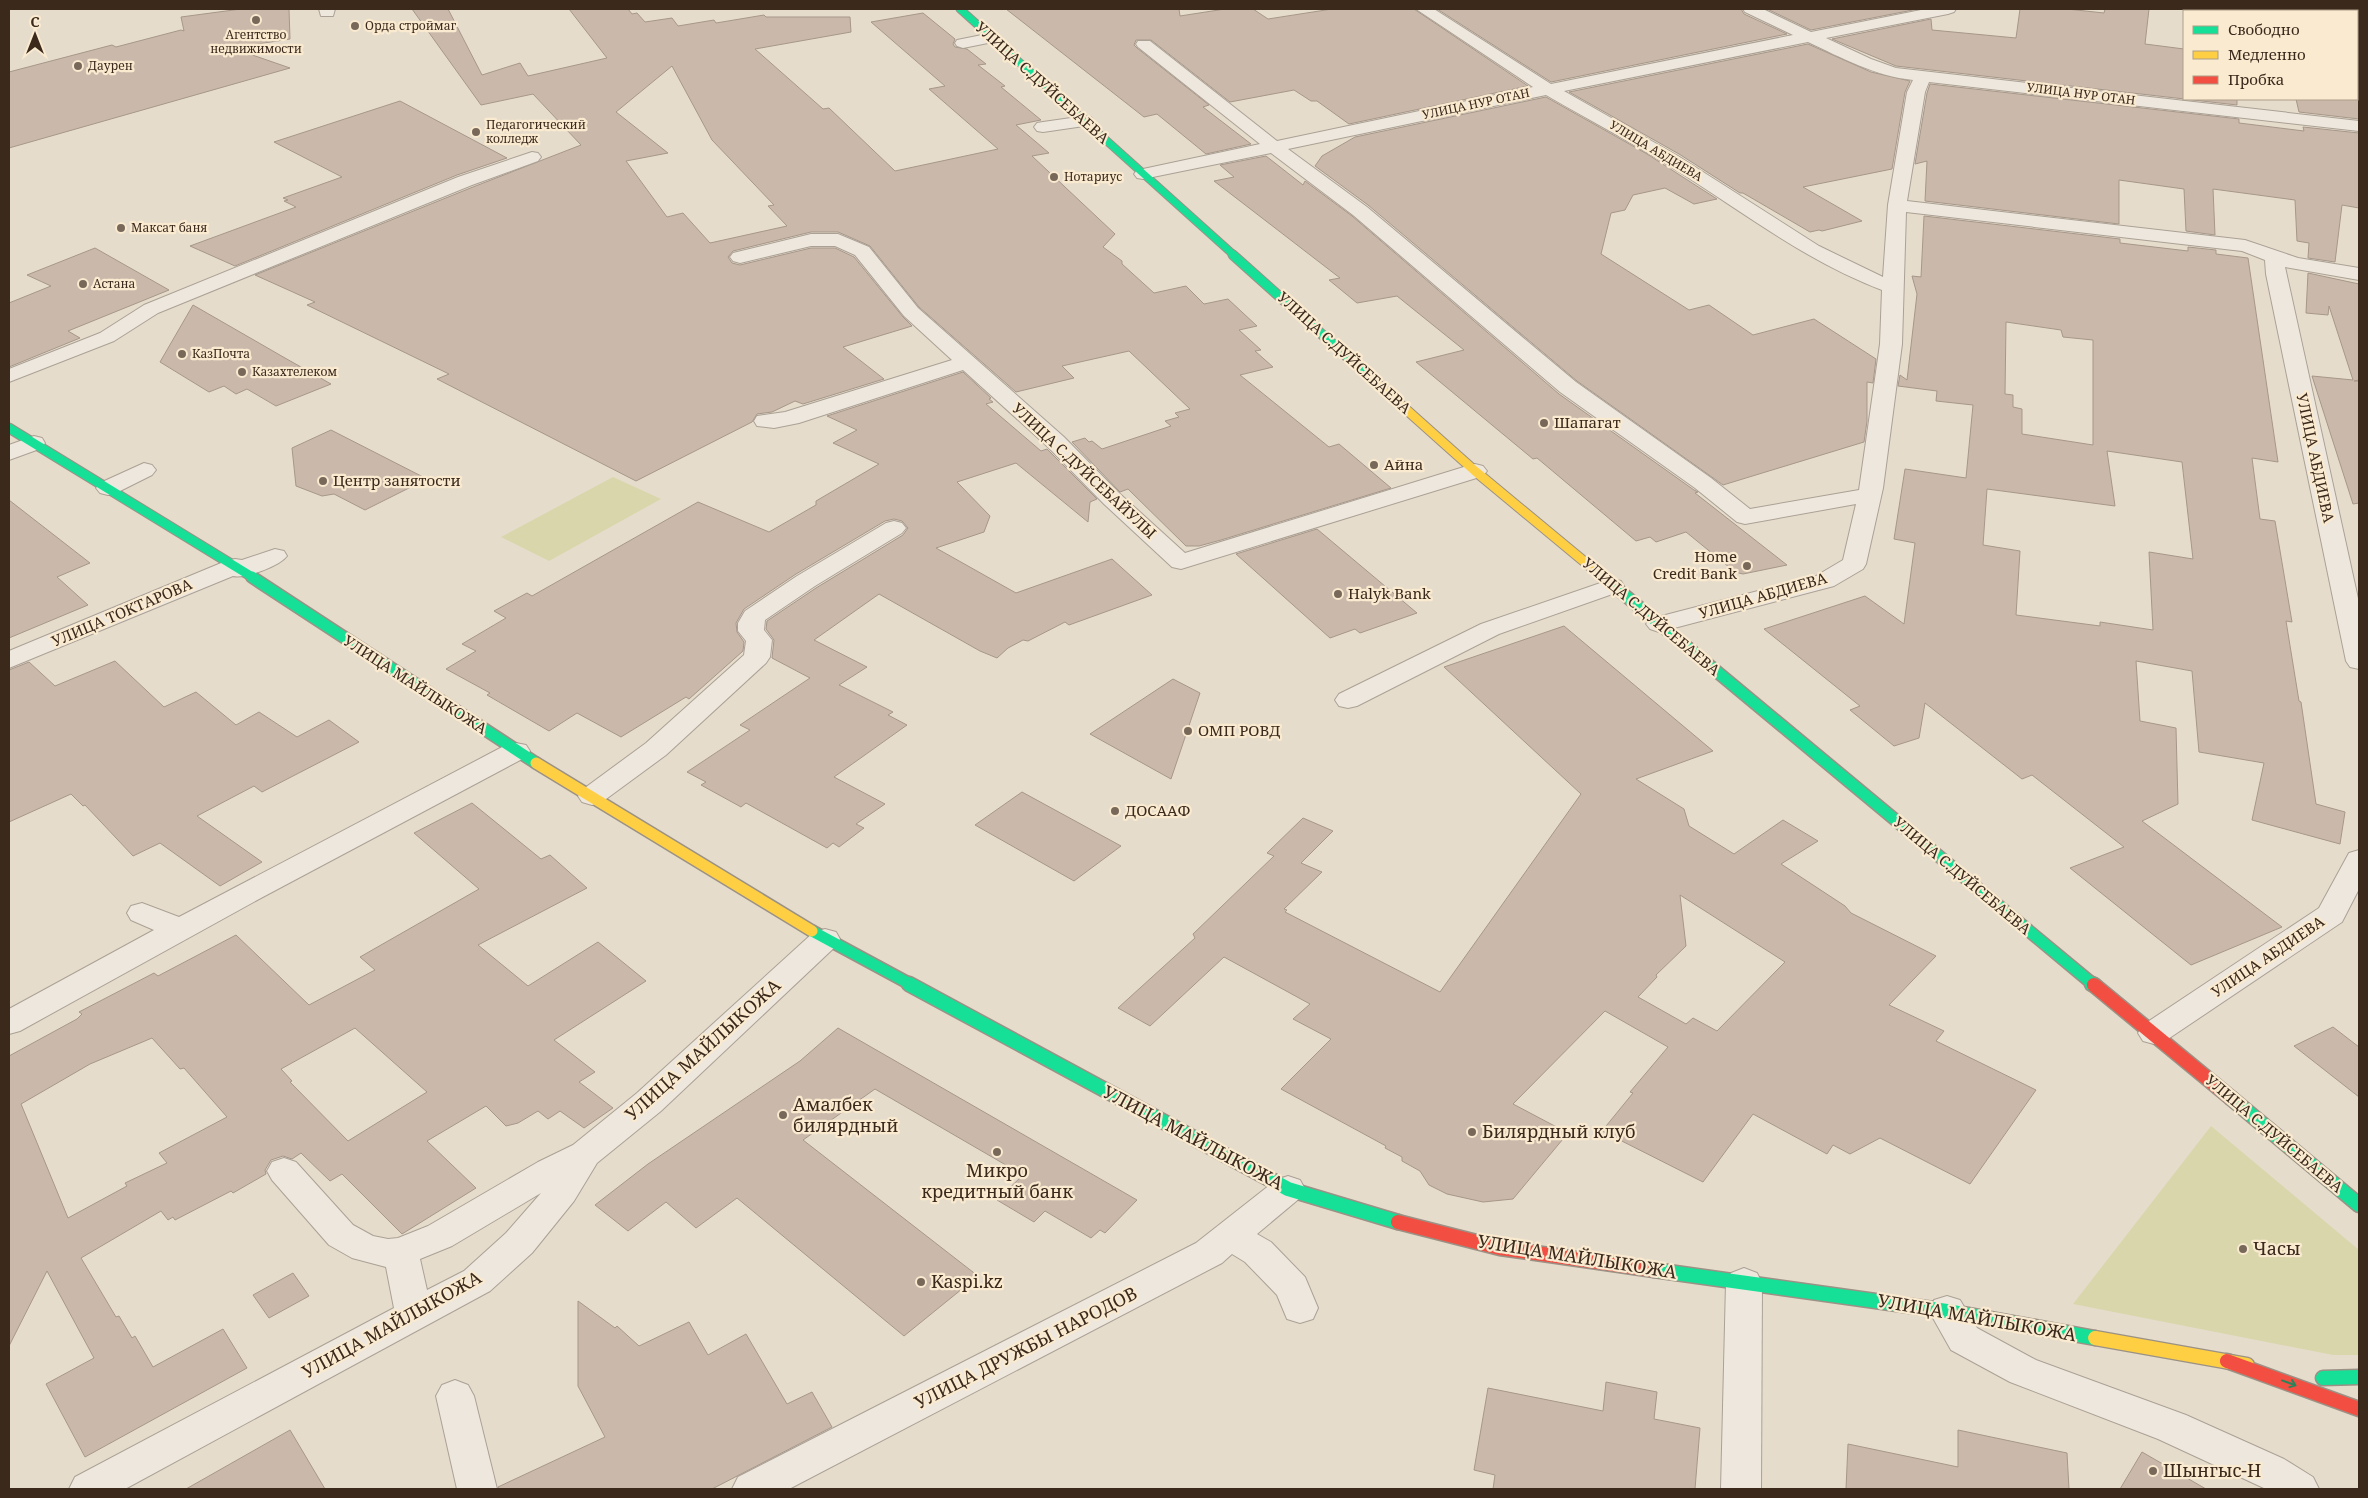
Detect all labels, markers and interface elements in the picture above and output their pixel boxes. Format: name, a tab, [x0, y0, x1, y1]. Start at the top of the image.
north arrow	[10, 10, 60, 60]
legend	[2183, 10, 2358, 100]
text: С	[30, 12, 40, 31]
marker: Агентство недвижимости	[250, 14, 262, 26]
place label: Орда строймаг	[365, 17, 457, 34]
street label: УЛИЦА С.ДУЙСЕБАЕВА	[972, 17, 1114, 148]
text: Свободно	[2228, 19, 2300, 39]
marker: Орда строймаг	[349, 20, 361, 32]
place label: Агентство недвижимости	[210, 26, 302, 57]
text: Медленно	[2228, 44, 2306, 64]
place label: Даурен	[88, 57, 133, 74]
marker: Даурен	[72, 60, 84, 72]
text: Пробка	[2228, 69, 2284, 89]
street label: УЛИЦА НУР ОТАН	[2026, 78, 2137, 109]
street label: УЛИЦА НУР ОТАН	[1421, 84, 1532, 123]
place label: Педагогический колледж	[486, 116, 586, 147]
street label: УЛИЦА АБДИЕВА	[1607, 116, 1706, 185]
marker: Педагогический колледж	[470, 126, 482, 138]
place label: Нотариус	[1064, 168, 1122, 185]
marker: Нотариус	[1048, 171, 1060, 183]
place label: Максат баня	[131, 219, 208, 236]
marker: Максат баня	[115, 222, 127, 234]
place label: Астана	[93, 275, 136, 292]
marker: Астана	[77, 278, 89, 290]
street label: УЛИЦА С.ДУЙСЕБАЕВА	[1274, 287, 1416, 418]
place label: КазПочта	[192, 345, 250, 362]
marker: КазПочта	[176, 348, 188, 360]
place label: Казахтелеком	[252, 363, 337, 380]
marker: Казахтелеком	[236, 366, 248, 378]
street label: УЛИЦА АБДИЕВА	[2292, 391, 2340, 525]
street label: УЛИЦА С.ДУЙСЕБАЙУЛЫ	[1008, 398, 1161, 543]
place label: Шапагат	[1554, 412, 1621, 432]
marker: Шапагат	[1538, 417, 1550, 429]
place label: Айна	[1384, 454, 1423, 474]
marker: Айна	[1368, 459, 1380, 471]
place label: Центр занятости	[333, 470, 461, 490]
marker: Центр занятости	[317, 475, 329, 487]
place label: Home Credit Bank	[1653, 546, 1737, 583]
street label: УЛИЦА С.ДУЙСЕБАЕВА	[1579, 553, 1725, 680]
marker: Home Credit Bank	[1741, 560, 1753, 572]
street label: УЛИЦА АБДИЕВА	[1696, 567, 1829, 623]
street label: УЛИЦА ТОКТАРОВА	[48, 573, 195, 651]
place label: Halyk Bank	[1348, 583, 1431, 603]
marker: Halyk Bank	[1332, 588, 1344, 600]
street label: УЛИЦА МАЙЛЫКОЖА	[340, 630, 492, 738]
place label: ОМП РОВД	[1198, 720, 1280, 740]
marker: ОМП РОВД	[1182, 725, 1194, 737]
place label: ДОСААФ	[1125, 800, 1191, 820]
marker: ДОСААФ	[1109, 805, 1121, 817]
street label: УЛИЦА С.ДУЙСЕБАЕВА	[1890, 812, 2036, 939]
street label: УЛИЦА АБДИЕВА	[2207, 911, 2328, 1001]
street label: УЛИЦА МАЙЛЫКОЖА	[619, 973, 785, 1126]
street label: УЛИЦА С.ДУЙСЕБАЕВА	[2202, 1070, 2348, 1197]
street label: УЛИЦА МАЙЛЫКОЖА	[1099, 1079, 1288, 1195]
place label: Амалбек билярдный	[793, 1092, 898, 1137]
marker: Амалбек билярдный	[777, 1109, 789, 1121]
place label: Билярдный клуб	[1482, 1119, 1635, 1143]
marker: Билярдный клуб	[1466, 1126, 1478, 1138]
marker: Микро кредитный банк	[991, 1146, 1003, 1158]
place label: Микро кредитный банк	[921, 1158, 1073, 1203]
street label: УЛИЦА МАЙЛЫКОЖА	[1476, 1228, 1679, 1284]
place label: Часы	[2253, 1236, 2301, 1260]
marker: Часы	[2237, 1243, 2249, 1255]
street label: УЛИЦА МАЙЛЫКОЖА	[298, 1265, 486, 1383]
place label: Kaspi.kz	[931, 1269, 1003, 1293]
marker: Kaspi.kz	[915, 1276, 927, 1288]
street label: УЛИЦА ДРУЖБЫ НАРОДОВ	[910, 1280, 1141, 1414]
street label: УЛИЦА МАЙЛЫКОЖА	[1876, 1288, 2079, 1346]
one-way arrow	[2281, 1379, 2297, 1389]
place label: Шынгыс-Н	[2163, 1458, 2261, 1482]
marker: Шынгыс-Н	[2147, 1465, 2159, 1477]

